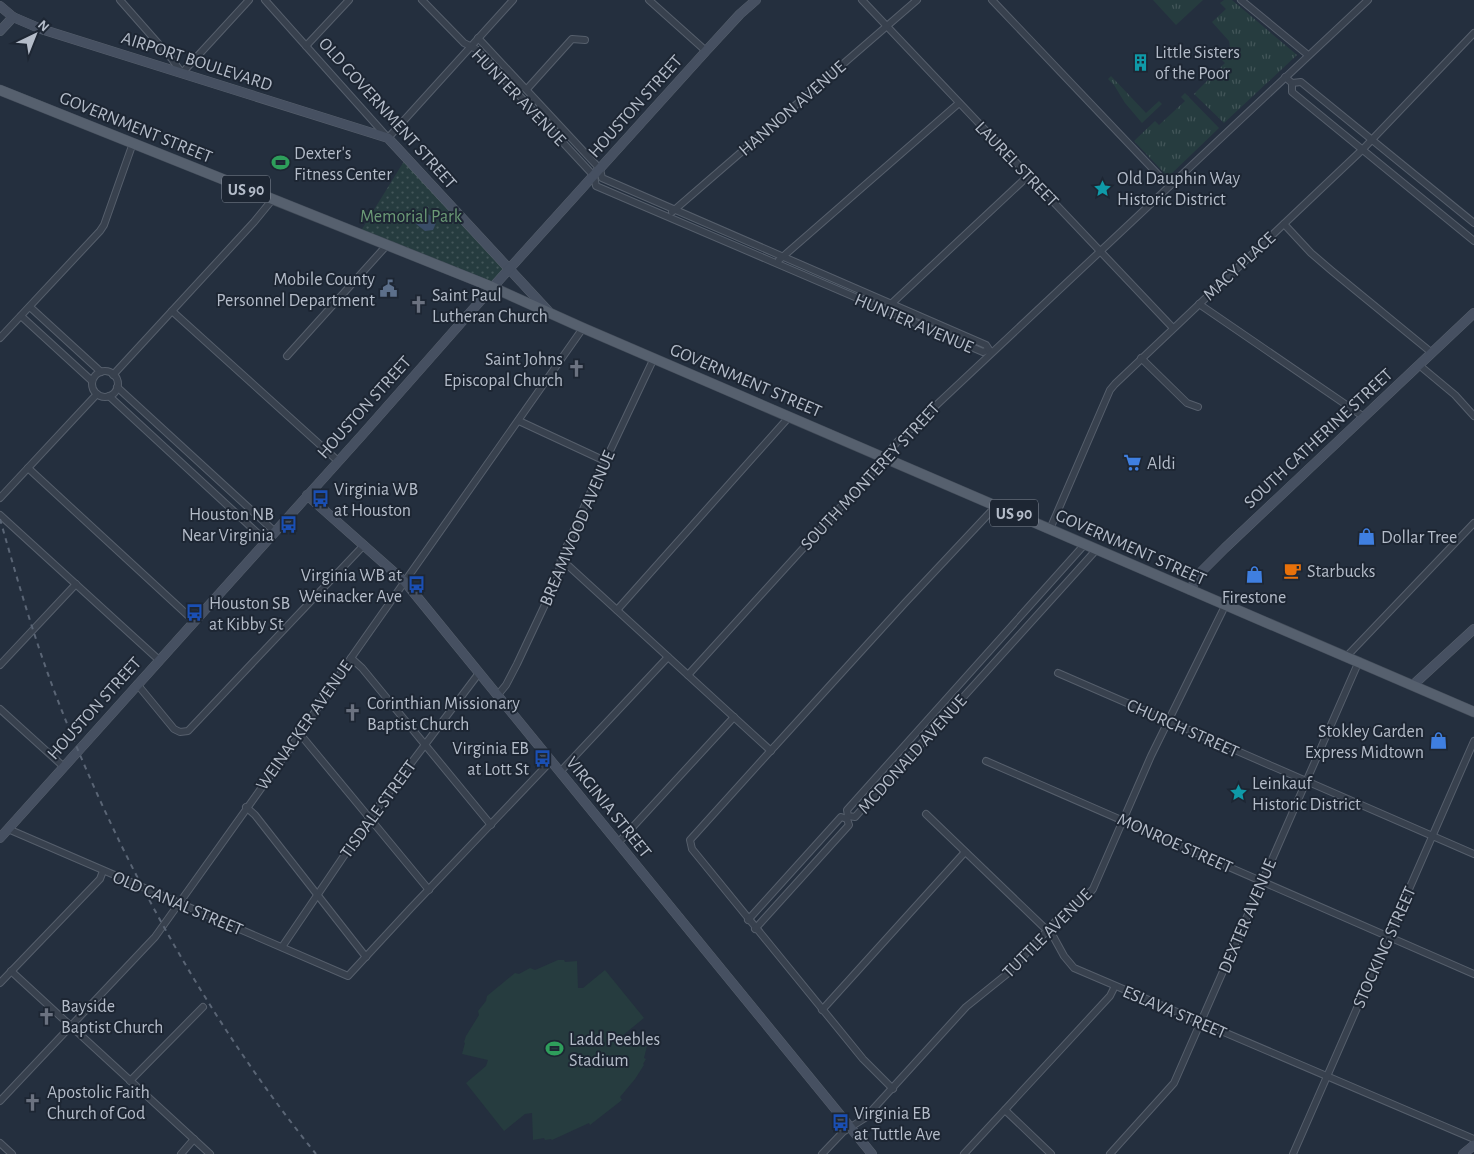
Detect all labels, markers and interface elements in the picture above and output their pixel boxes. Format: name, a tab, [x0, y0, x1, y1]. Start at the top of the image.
north arrow	[10, 10, 60, 60]
text: N	[35, 18, 52, 35]
street label: AIRPORT BOULEVARD	[119, 29, 274, 95]
street label: OLD GOVERNMENT STREET	[315, 35, 460, 193]
place label: Little Sisters of the Poor	[1155, 44, 1240, 83]
street label: HUNTER AVENUE	[468, 46, 569, 150]
street label: HOUSTON STREET	[585, 52, 686, 161]
building icon: Little Sisters of the Poor	[1131, 52, 1151, 72]
street label: HANNON AVENUE	[736, 58, 850, 160]
street label: GOVERNMENT STREET	[57, 89, 215, 167]
street label: LAUREL STREET	[971, 118, 1061, 211]
place label: Dexter's Fitness Center	[294, 145, 392, 184]
sports icon: Dexter's Fitness Center	[270, 153, 290, 173]
place label: Old Dauphin Way Historic District	[1117, 170, 1241, 209]
road number: US 90	[222, 175, 270, 202]
place icon: Old Dauphin Way Historic District	[1093, 178, 1113, 198]
park label: Memorial Park	[360, 208, 463, 226]
street label: MACY PLACE	[1200, 229, 1279, 304]
place label: Mobile County Personnel Department	[216, 271, 375, 310]
public building icon: Mobile County Personnel Department	[379, 279, 399, 299]
place label: Saint Paul Lutheran Church	[432, 287, 548, 326]
street label: HUNTER AVENUE	[852, 291, 976, 357]
church icon: Saint Paul Lutheran Church	[408, 295, 428, 315]
street label: GOVERNMENT STREET	[667, 341, 824, 421]
place label: Saint Johns Episcopal Church	[444, 351, 563, 390]
street label: HOUSTON STREET	[314, 353, 415, 462]
church icon: Saint Johns Episcopal Church	[567, 359, 587, 379]
street label: SOUTH CATHERINE STREET	[1241, 365, 1397, 512]
street label: SOUTH MONTEREY STREET	[798, 399, 944, 554]
street label: BREAMWOOD AVENUE	[537, 448, 619, 609]
supermarket icon: Aldi	[1123, 453, 1143, 473]
place label: Aldi	[1147, 455, 1176, 473]
place label: Virginia WB at Houston	[334, 481, 418, 520]
bus stop icon: Virginia WB at Houston	[310, 489, 330, 509]
road number: US 90	[990, 499, 1038, 526]
place label: Houston NB Near Virginia	[181, 506, 274, 545]
street label: GOVERNMENT STREET	[1053, 507, 1209, 589]
bus stop icon: Houston NB Near Virginia	[278, 514, 298, 534]
shop icon: Dollar Tree	[1357, 527, 1377, 547]
place label: Dollar Tree	[1381, 529, 1457, 547]
cafe icon: Starbucks	[1283, 561, 1303, 581]
place label: Starbucks	[1307, 563, 1375, 581]
shop icon: Firestone	[1244, 564, 1264, 584]
place label: Virginia WB at Weinacker Ave	[299, 567, 402, 606]
bus stop icon: Virginia WB at Weinacker Ave	[406, 575, 426, 595]
place label: Firestone	[1222, 589, 1286, 607]
place label: Houston SB at Kibby St	[209, 595, 290, 634]
bus stop icon: Houston SB at Kibby St	[185, 603, 205, 623]
street label: HOUSTON STREET	[44, 654, 145, 763]
street label: WEINACKER AVENUE	[253, 657, 357, 794]
street label: MCDONALD AVENUE	[855, 692, 971, 817]
place label: Corinthian Missionary Baptist Church	[367, 695, 520, 734]
street label: CHURCH STREET	[1124, 696, 1241, 762]
church icon: Corinthian Missionary Baptist Church	[343, 703, 363, 723]
place label: Stokley Garden Express Midtown	[1305, 723, 1424, 762]
shop icon: Stokley Garden Express Midtown	[1428, 731, 1448, 751]
place label: Virginia EB at Lott St	[452, 740, 529, 779]
bus stop icon: Virginia EB at Lott St	[533, 748, 553, 768]
street label: VIRGINIA STREET	[562, 754, 654, 862]
street label: TISDALE STREET	[337, 757, 420, 862]
place label: Leinkauf Historic District	[1252, 775, 1361, 814]
place icon: Leinkauf Historic District	[1228, 783, 1248, 803]
street label: MONROE STREET	[1114, 810, 1235, 877]
street label: DEXTER AVENUE	[1216, 856, 1280, 976]
street label: OLD CANAL STREET	[110, 868, 246, 940]
street label: STOCKING STREET	[1350, 884, 1420, 1011]
street label: TUTTLE AVENUE	[1000, 885, 1096, 982]
street label: ESLAVA STREET	[1120, 983, 1229, 1043]
place label: Bayside Baptist Church	[61, 998, 163, 1037]
church icon: Bayside Baptist Church	[37, 1006, 57, 1026]
place label: Ladd Peebles Stadium	[569, 1031, 660, 1070]
sports icon: Ladd Peebles Stadium	[545, 1039, 565, 1059]
place label: Apostolic Faith Church of God	[47, 1084, 150, 1123]
church icon: Apostolic Faith Church of God	[23, 1092, 43, 1112]
place label: Virginia EB at Tuttle Ave	[854, 1105, 941, 1144]
bus stop icon: Virginia EB at Tuttle Ave	[830, 1113, 850, 1133]

